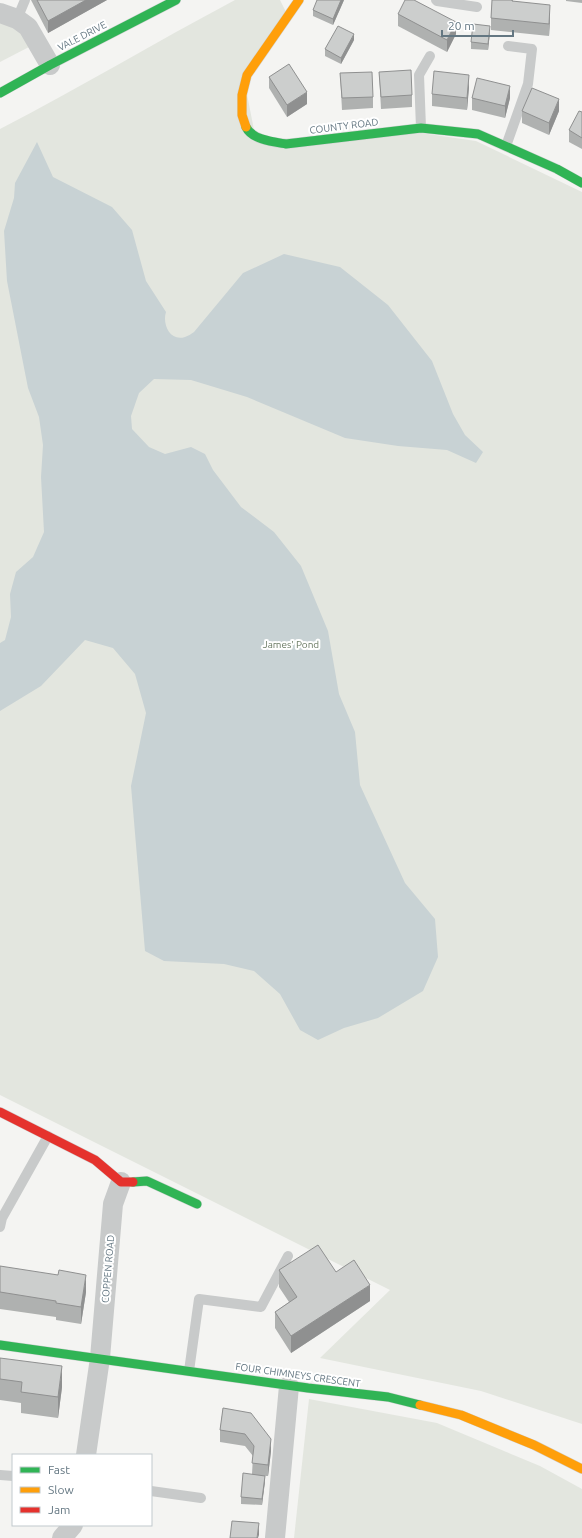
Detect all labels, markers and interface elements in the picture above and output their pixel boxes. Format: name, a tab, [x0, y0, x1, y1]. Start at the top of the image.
scale bar	[442, 12, 513, 38]
street label: VALE DRIVE	[56, 19, 109, 53]
text: 20 m	[448, 19, 475, 32]
street label: COUNTY ROAD	[309, 116, 379, 136]
park label: James' Pond	[263, 639, 319, 650]
street label: COPPEN ROAD	[100, 1235, 116, 1303]
street label: FOUR CHIMNEYS CRESCENT	[235, 1361, 362, 1389]
legend	[12, 1454, 152, 1526]
text: Fast	[48, 1463, 70, 1476]
text: Slow	[48, 1483, 74, 1496]
text: Jam	[48, 1503, 70, 1516]

